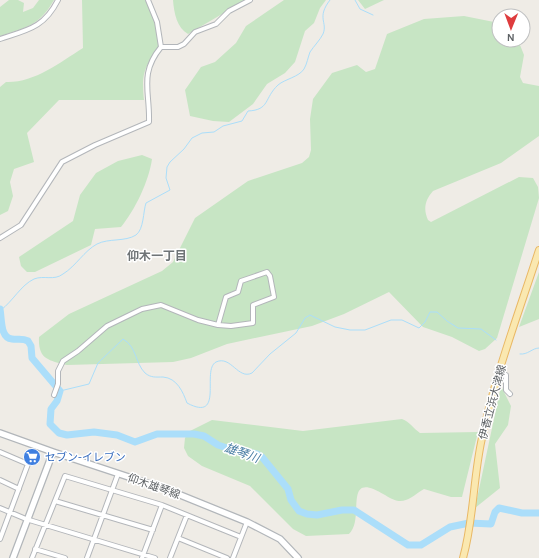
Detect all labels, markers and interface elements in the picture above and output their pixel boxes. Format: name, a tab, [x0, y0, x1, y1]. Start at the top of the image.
north arrow	[491, 8, 531, 48]
text: N	[507, 31, 515, 44]
district label: 仰木一丁目	[127, 249, 187, 263]
street label: 伊香立浜大津線	[476, 363, 509, 441]
water label: 雄琴川	[223, 441, 263, 466]
supermarket icon: セブン-イレブン	[22, 447, 42, 467]
place label: セブン-イレブン	[45, 451, 126, 464]
street label: 仰木雄琴線	[126, 471, 182, 502]

